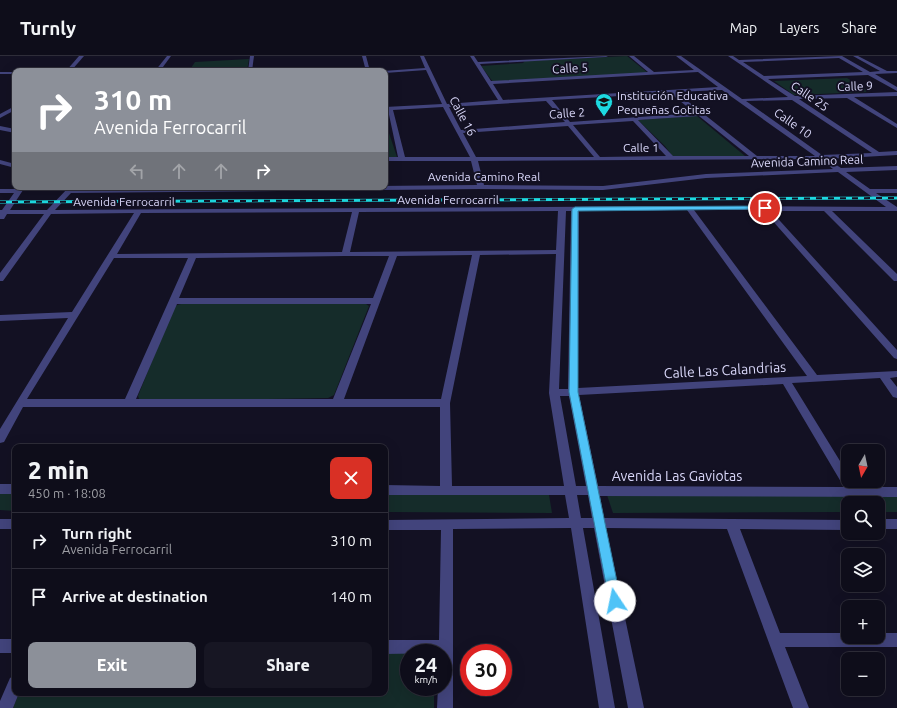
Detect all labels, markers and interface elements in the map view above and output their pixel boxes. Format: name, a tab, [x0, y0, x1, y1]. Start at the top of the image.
text: Turnly	[20, 17, 76, 39]
text: Map	[730, 20, 757, 36]
text: Layers	[779, 20, 819, 36]
text: Share	[841, 20, 877, 36]
street label: Calle 5	[552, 61, 588, 75]
street label: Calle 25	[789, 79, 831, 113]
street label: Calle 9	[837, 79, 873, 93]
icon: right	[28, 84, 80, 136]
text: 310 m	[94, 84, 172, 115]
place label: Institución Educativa Pequeñas Gotitas	[617, 89, 728, 116]
school or university icon: Institución Educativa Pequeñas Gotitas	[594, 92, 614, 117]
street label: Calle 16	[447, 94, 479, 138]
street label: Calle 2	[549, 105, 585, 121]
street label: Calle 10	[772, 105, 814, 141]
text: Avenida Ferrocarril	[94, 117, 247, 137]
street label: Calle 1	[623, 141, 659, 154]
street label: Avenida Camino Real	[750, 153, 864, 169]
icon: left	[126, 160, 148, 182]
icon: ahead	[168, 160, 190, 182]
icon: ahead	[210, 160, 232, 182]
icon: right	[252, 160, 274, 182]
street label: Avenida Camino Real	[428, 170, 540, 183]
pin	[748, 191, 782, 225]
street label: Avenida Ferrocarril	[397, 193, 499, 206]
street label: Avenida Ferrocarril	[73, 195, 175, 208]
icon: arrive	[754, 197, 776, 219]
street label: Calle Las Calandrias	[663, 359, 787, 381]
north arrow	[841, 444, 885, 488]
map controls	[841, 444, 885, 696]
text: 2 min	[28, 457, 89, 484]
button: close	[330, 457, 372, 499]
street label: Avenida Las Gaviotas	[612, 468, 742, 484]
text: 450 m · 18:08	[28, 486, 106, 500]
button: search	[841, 496, 885, 540]
text: Turn right	[62, 525, 132, 542]
icon: right	[28, 530, 50, 552]
text: 310 m	[330, 532, 372, 549]
text: Avenida Ferrocarril	[62, 542, 172, 556]
button: layers	[841, 548, 885, 592]
position arrow	[594, 580, 636, 622]
icon: arrive	[28, 586, 50, 608]
text: Arrive at destination	[62, 588, 208, 605]
text: 140 m	[330, 588, 372, 605]
button: +	[841, 600, 885, 644]
button: Exit	[28, 642, 196, 688]
button: Share	[204, 642, 372, 688]
speed limit sign: 30	[460, 644, 512, 696]
button: −	[841, 652, 885, 696]
text: 24	[415, 653, 437, 676]
text: km/h	[414, 674, 438, 685]

